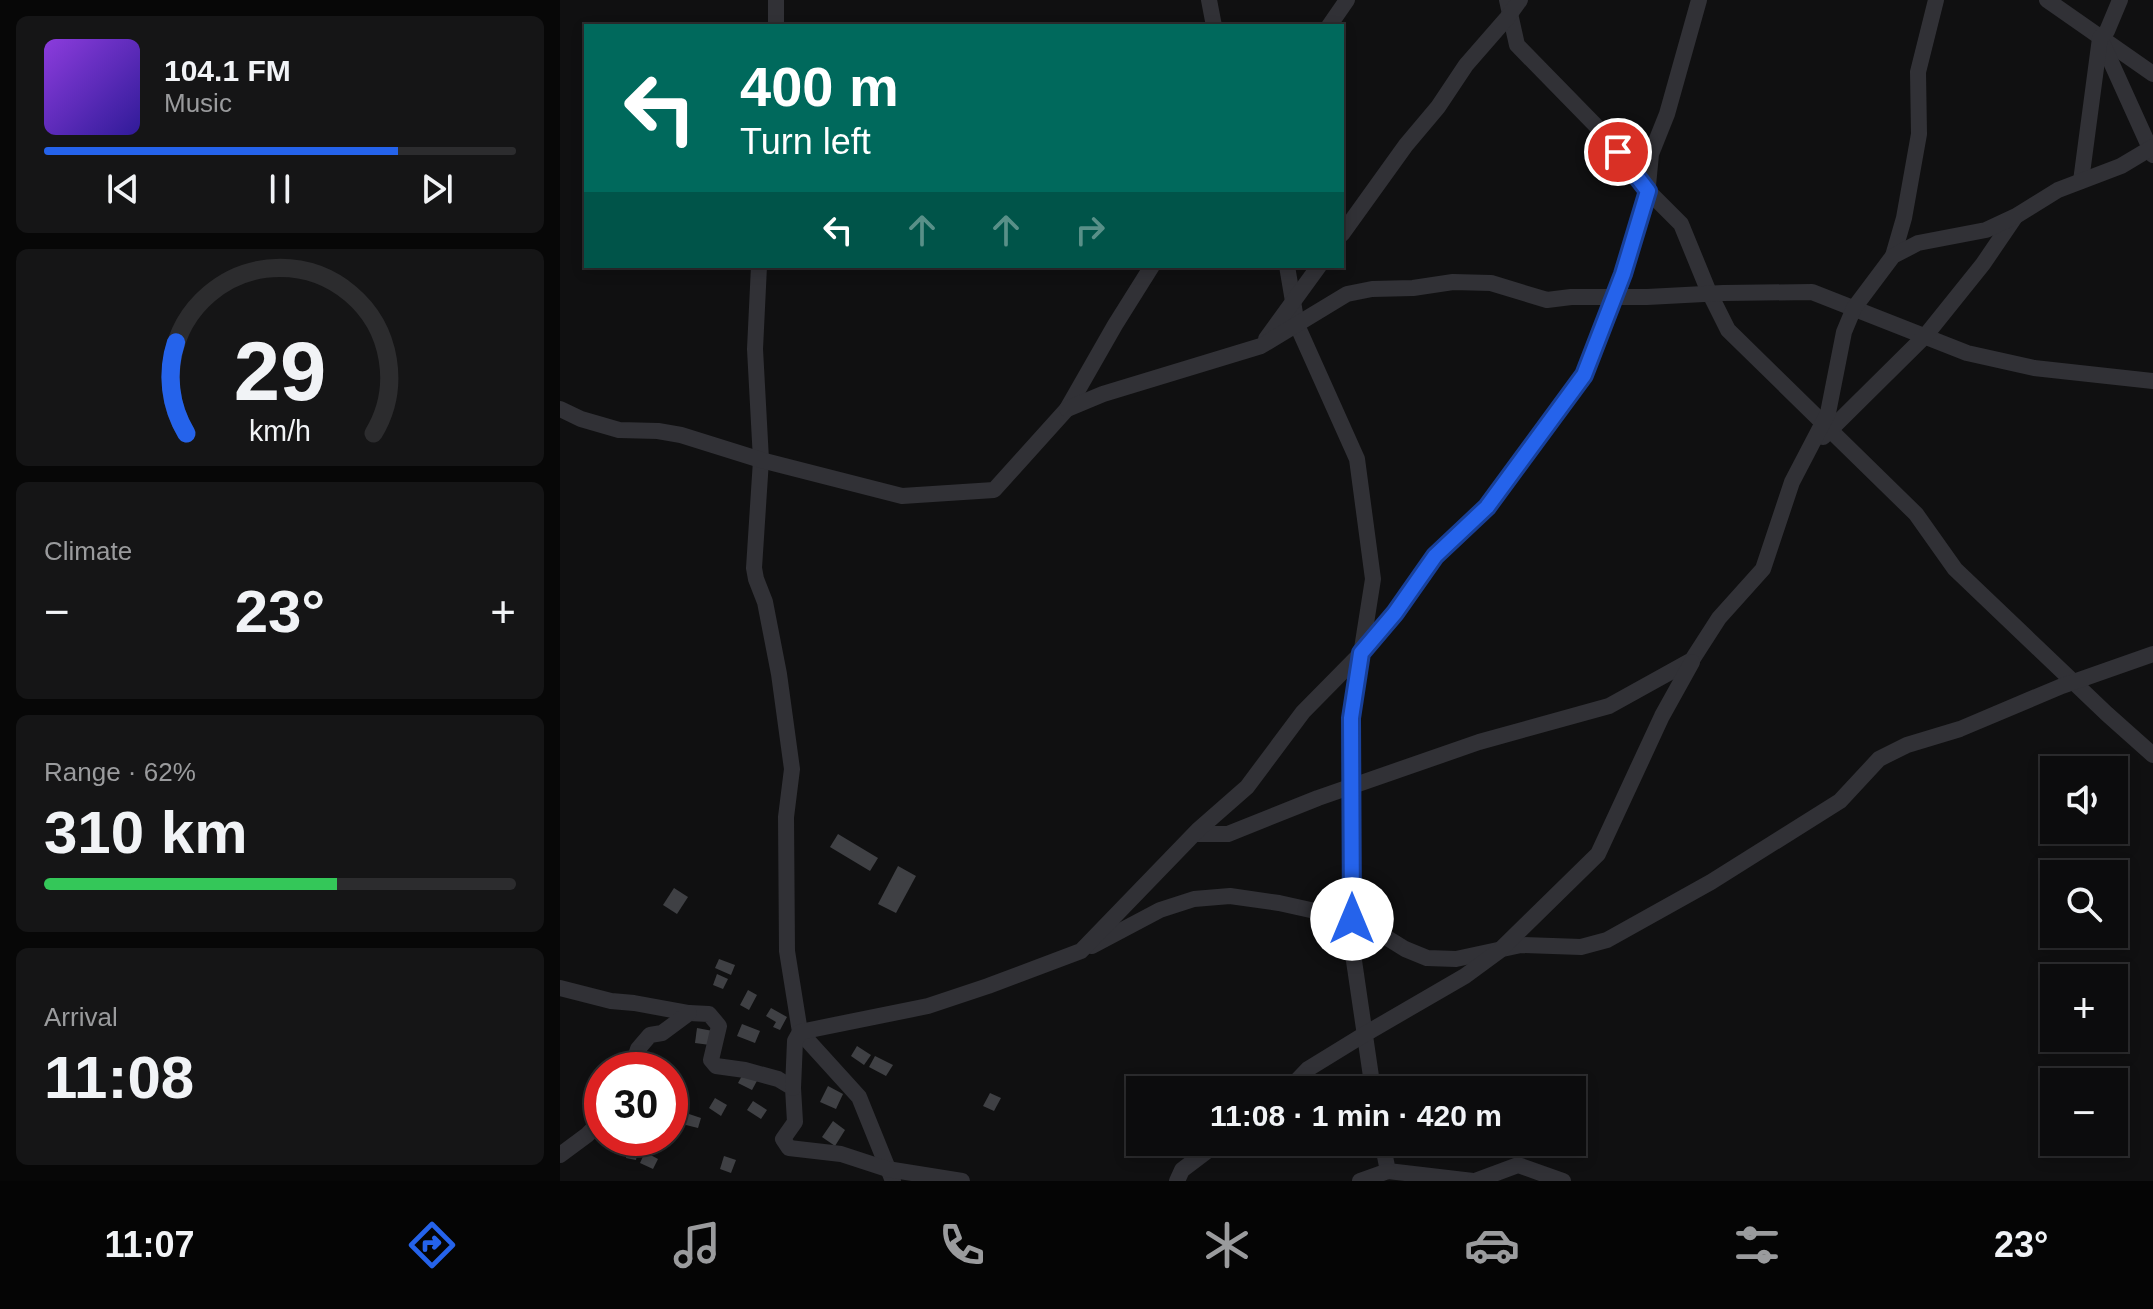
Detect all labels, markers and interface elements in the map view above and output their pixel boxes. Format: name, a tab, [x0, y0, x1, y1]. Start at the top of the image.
text: 104.1 FM	[164, 54, 291, 87]
text: 400 m	[740, 55, 899, 118]
icon: left	[608, 56, 712, 160]
text: Music	[164, 88, 232, 118]
pin	[1584, 118, 1652, 186]
text: Turn left	[740, 121, 871, 162]
icon: arrive	[1596, 130, 1640, 174]
icon: previous	[101, 167, 145, 211]
icon: pause	[258, 167, 302, 211]
icon: next	[415, 167, 459, 211]
icon: left	[816, 208, 860, 252]
icon: ahead	[900, 208, 944, 252]
icon: ahead	[984, 208, 1028, 252]
icon: right	[1068, 208, 1112, 252]
text: 29	[234, 324, 326, 417]
text: km/h	[249, 415, 311, 447]
text: Climate	[44, 536, 132, 566]
text: 23°	[235, 578, 325, 645]
text: −	[44, 587, 70, 636]
text: +	[490, 587, 516, 636]
map controls	[2040, 756, 2128, 1156]
button: sound	[2040, 756, 2128, 844]
text: Range · 62%	[44, 757, 196, 787]
text: 310 km	[44, 799, 248, 866]
button: search	[2040, 860, 2128, 948]
position arrow	[1310, 877, 1394, 961]
button: +	[2040, 964, 2128, 1052]
text: Arrival	[44, 1002, 118, 1032]
text: 11:08	[44, 1044, 194, 1111]
speed limit sign: 30	[584, 1052, 688, 1156]
button: −	[2040, 1068, 2128, 1156]
text: 11:08 · 1 min · 420 m	[1210, 1099, 1502, 1132]
icon: directions	[404, 1217, 460, 1273]
icon: music	[669, 1217, 725, 1273]
icon: phone	[934, 1217, 990, 1273]
icon: climate	[1199, 1217, 1255, 1273]
icon: car	[1464, 1217, 1520, 1273]
icon: filters	[1729, 1217, 1785, 1273]
text: 11:07	[105, 1224, 195, 1265]
text: 23°	[1994, 1224, 2048, 1265]

